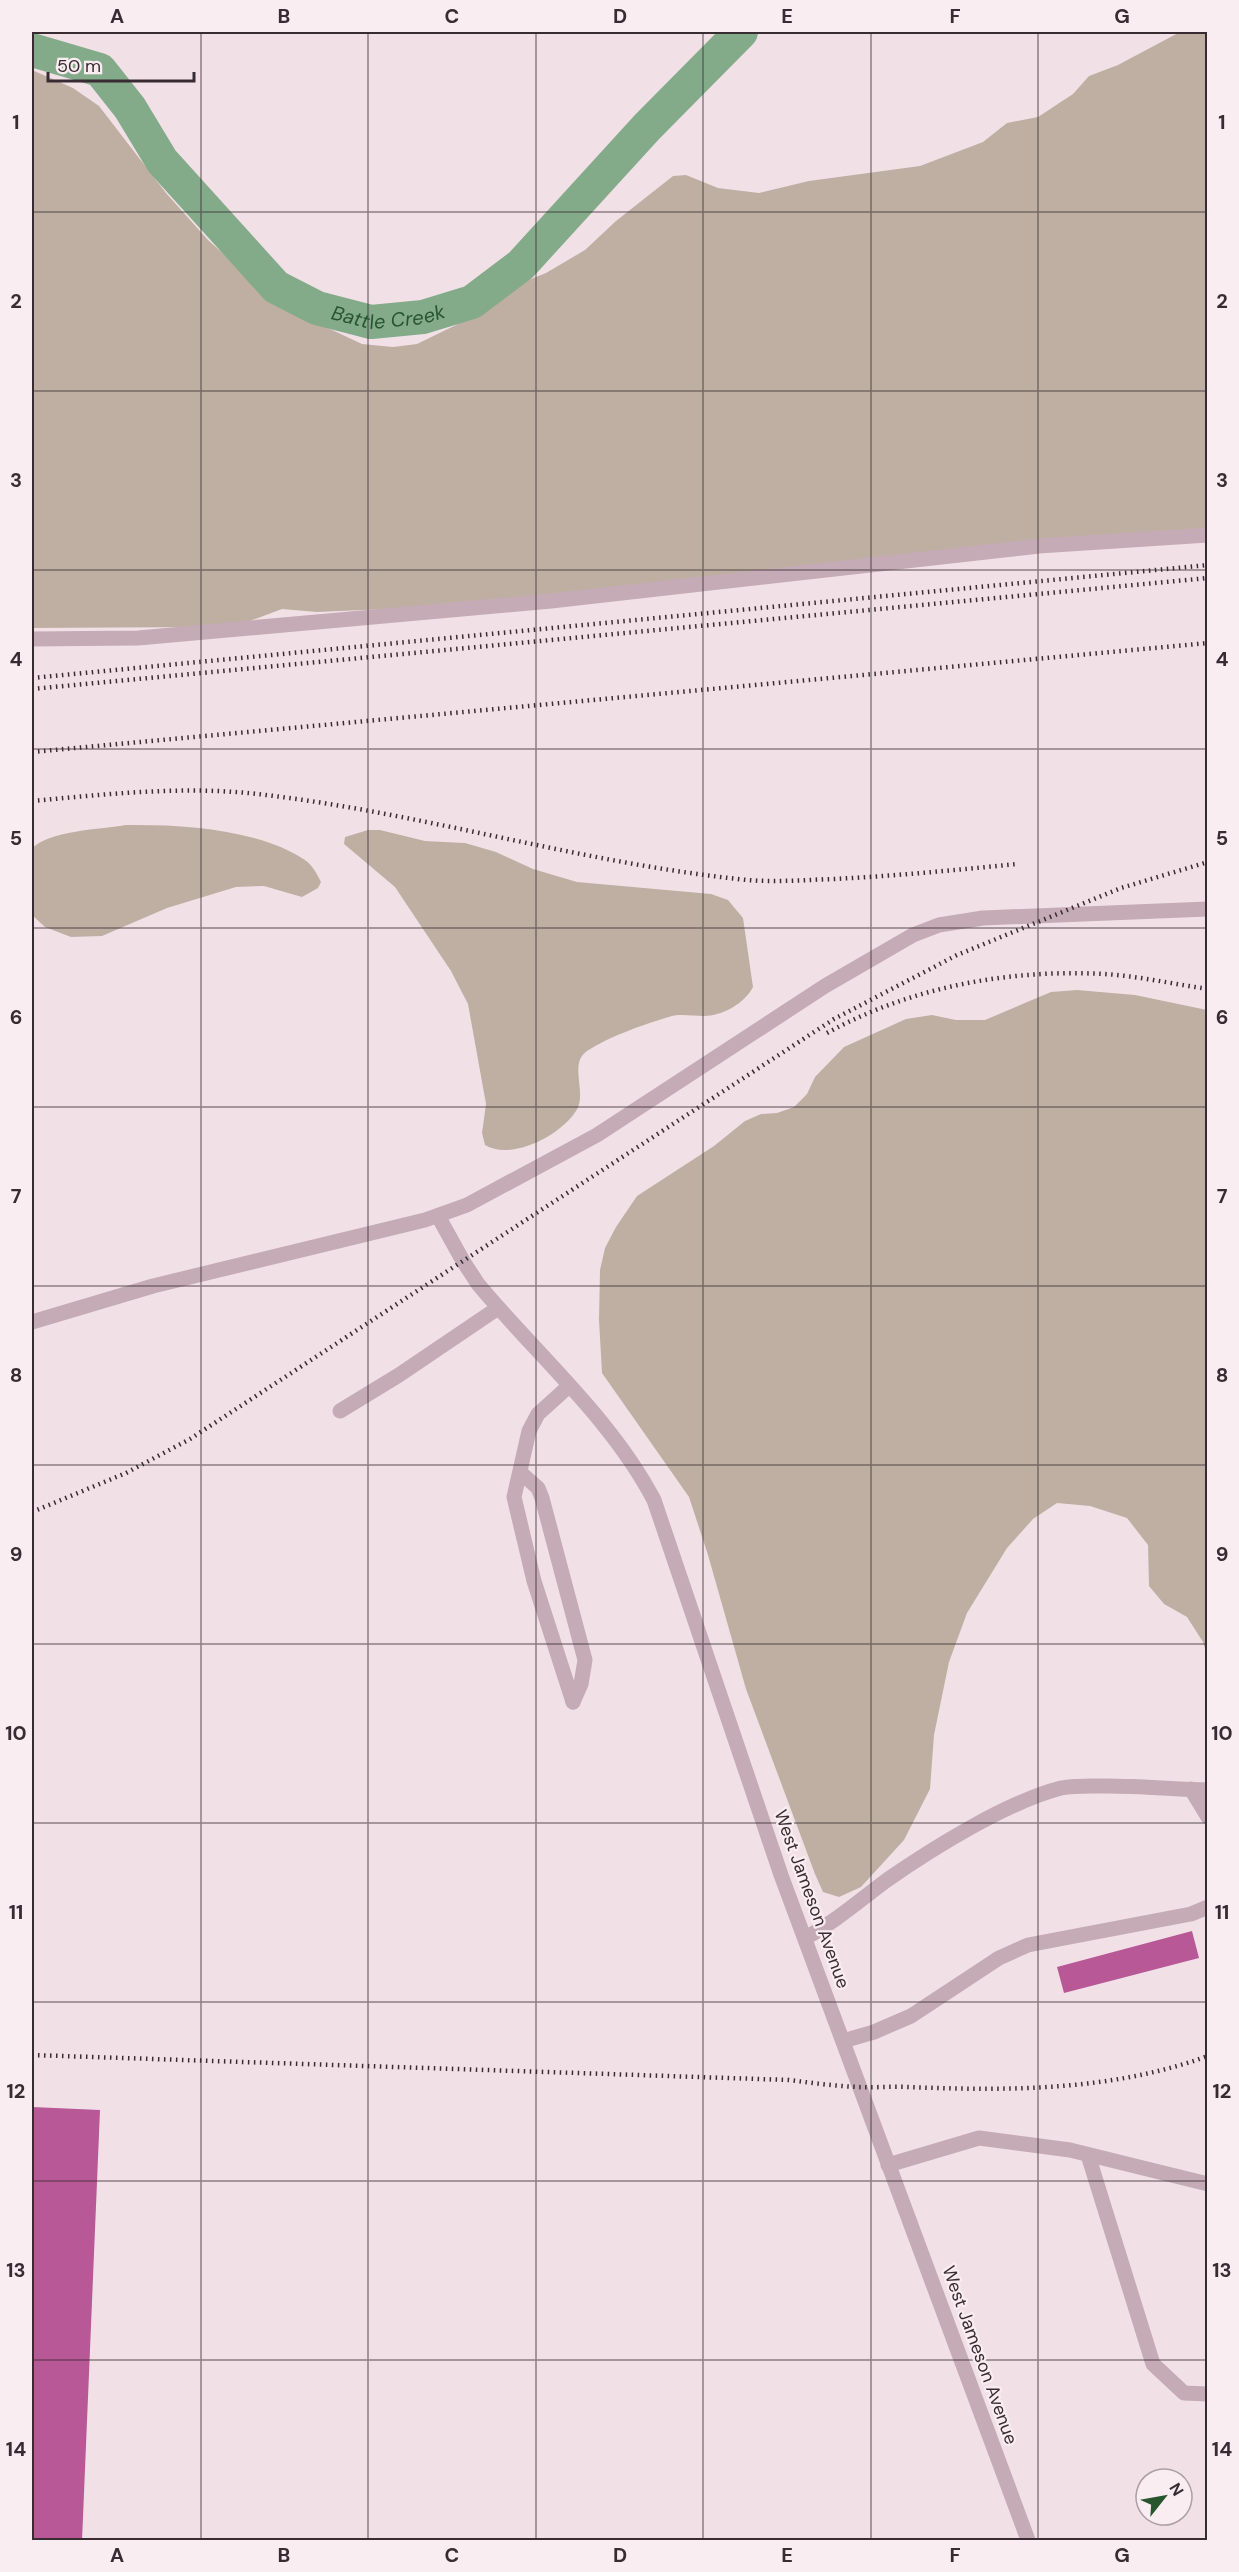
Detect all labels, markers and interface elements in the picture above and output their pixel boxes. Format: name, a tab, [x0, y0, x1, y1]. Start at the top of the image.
text: A	[110, 3, 124, 29]
text: B	[278, 3, 290, 29]
text: C	[445, 3, 459, 29]
text: D	[613, 3, 627, 29]
text: E	[781, 3, 793, 29]
text: F	[949, 3, 961, 29]
text: G	[1114, 3, 1130, 29]
scale bar	[48, 45, 194, 83]
text: 50 m	[57, 54, 101, 78]
text: 1	[12, 109, 20, 135]
text: 1	[1218, 109, 1226, 135]
text: 2	[10, 288, 22, 314]
text: 2	[1216, 288, 1228, 314]
water label: Battle Creek	[329, 298, 449, 335]
text: 3	[10, 467, 22, 493]
text: 3	[1216, 467, 1228, 493]
text: 4	[10, 646, 23, 672]
text: 4	[1216, 646, 1229, 672]
text: 5	[10, 825, 22, 851]
text: 5	[1216, 825, 1228, 851]
text: 6	[10, 1004, 22, 1030]
text: 6	[1216, 1004, 1228, 1030]
text: 7	[11, 1183, 22, 1209]
text: 7	[1217, 1183, 1228, 1209]
text: 8	[10, 1362, 22, 1388]
text: 8	[1216, 1362, 1228, 1388]
text: 9	[10, 1541, 22, 1567]
text: 9	[1216, 1541, 1228, 1567]
text: 10	[5, 1720, 27, 1746]
text: 10	[1211, 1720, 1233, 1746]
street label: West Jameson Avenue	[769, 1806, 855, 1992]
text: 11	[9, 1899, 23, 1925]
text: 11	[1215, 1899, 1229, 1925]
text: 12	[7, 2078, 25, 2104]
text: 12	[1213, 2078, 1231, 2104]
text: 13	[6, 2257, 26, 2283]
text: 13	[1212, 2257, 1232, 2283]
street label: West Jameson Avenue	[937, 2262, 1023, 2448]
text: 14	[6, 2436, 26, 2462]
text: 14	[1212, 2436, 1232, 2462]
north arrow	[1134, 2467, 1194, 2527]
text: N	[1164, 2479, 1188, 2500]
text: A	[110, 2542, 124, 2568]
text: B	[278, 2542, 290, 2568]
text: C	[445, 2542, 459, 2568]
text: D	[613, 2542, 627, 2568]
text: E	[781, 2542, 793, 2568]
text: F	[949, 2542, 961, 2568]
text: G	[1114, 2542, 1130, 2568]

